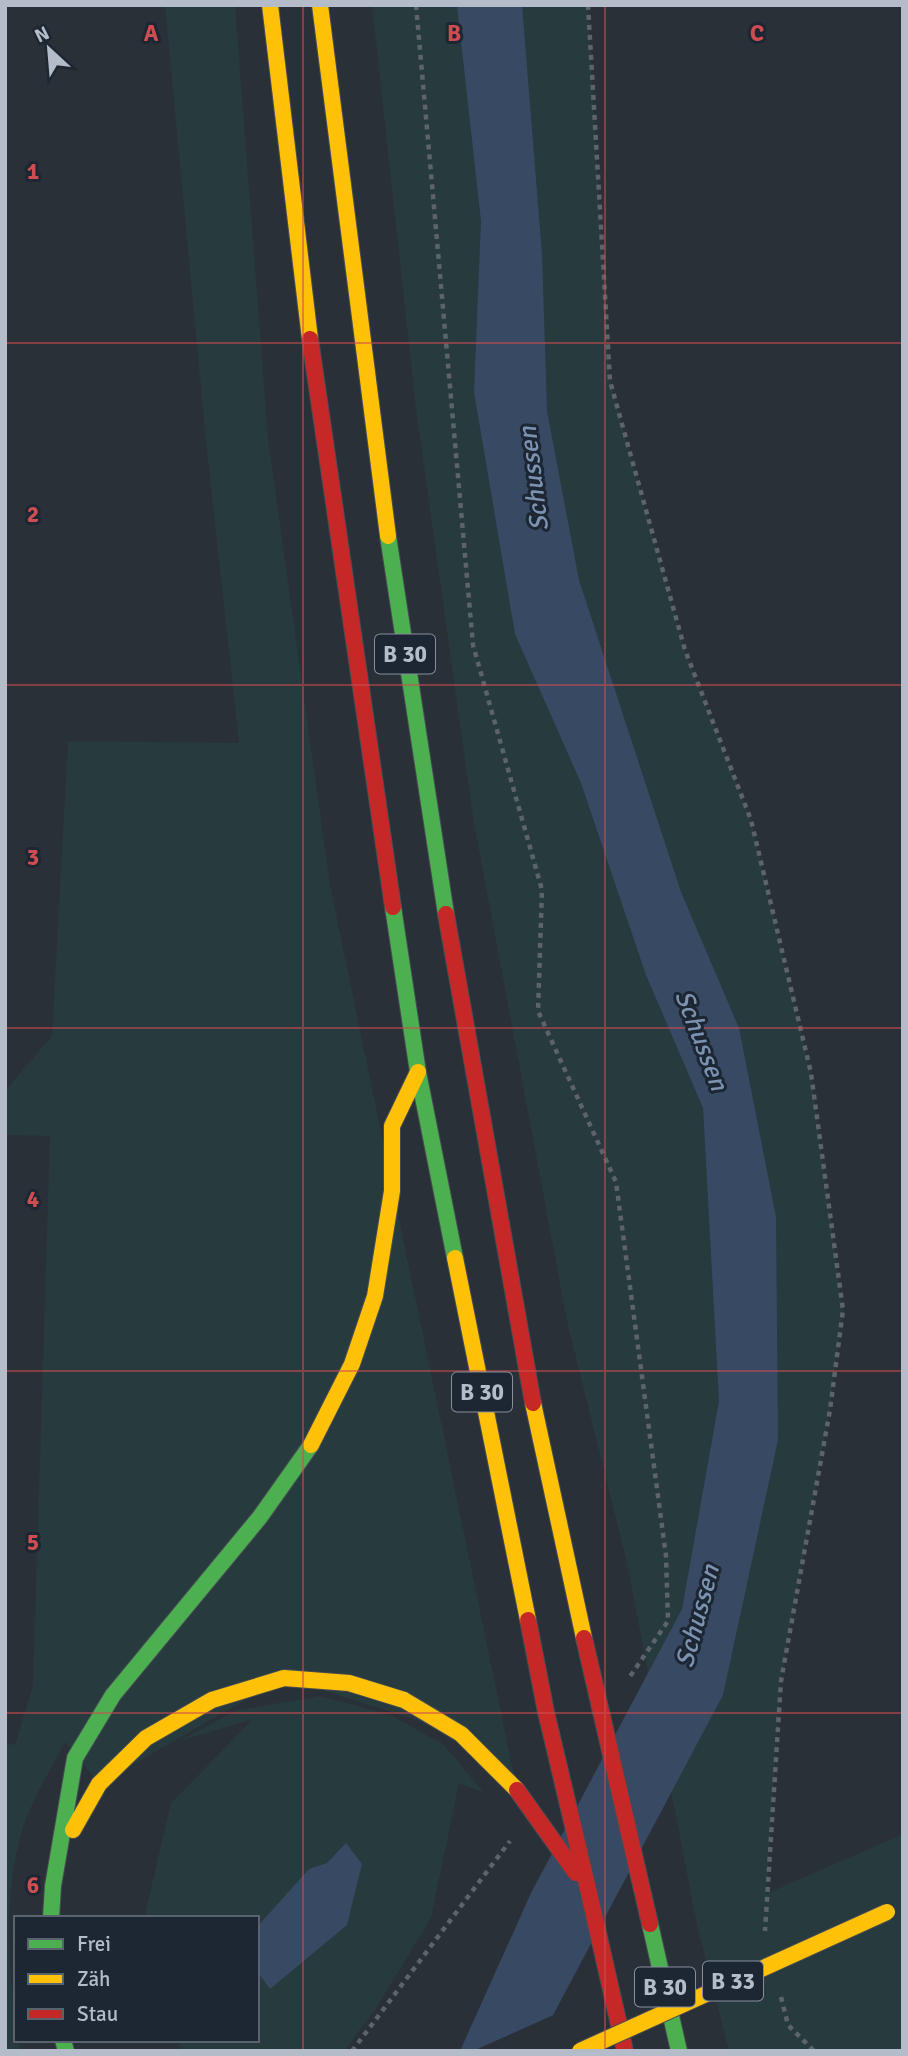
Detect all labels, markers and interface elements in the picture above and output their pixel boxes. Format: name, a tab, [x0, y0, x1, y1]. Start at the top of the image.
north arrow	[14, 14, 84, 84]
text: A	[144, 19, 159, 48]
text: B	[447, 19, 461, 48]
text: C	[750, 19, 764, 48]
text: N	[31, 21, 53, 48]
text: 1	[27, 157, 39, 186]
water label: Schussen	[512, 424, 556, 533]
text: 2	[27, 500, 39, 529]
road number: B 30	[375, 634, 435, 674]
text: 3	[27, 843, 39, 872]
water label: Schussen	[667, 986, 735, 1096]
text: 4	[27, 1185, 39, 1214]
road number: B 30	[452, 1372, 512, 1412]
text: 5	[27, 1528, 39, 1557]
water label: Schussen	[669, 1561, 727, 1671]
text: 6	[27, 1871, 39, 1900]
legend	[14, 1916, 259, 2042]
text: Frei	[77, 1931, 111, 1957]
road number: B 33	[703, 1962, 763, 2000]
text: Zäh	[77, 1966, 111, 1992]
road number: B 30	[635, 1968, 695, 2006]
text: Stau	[77, 2001, 118, 2027]

